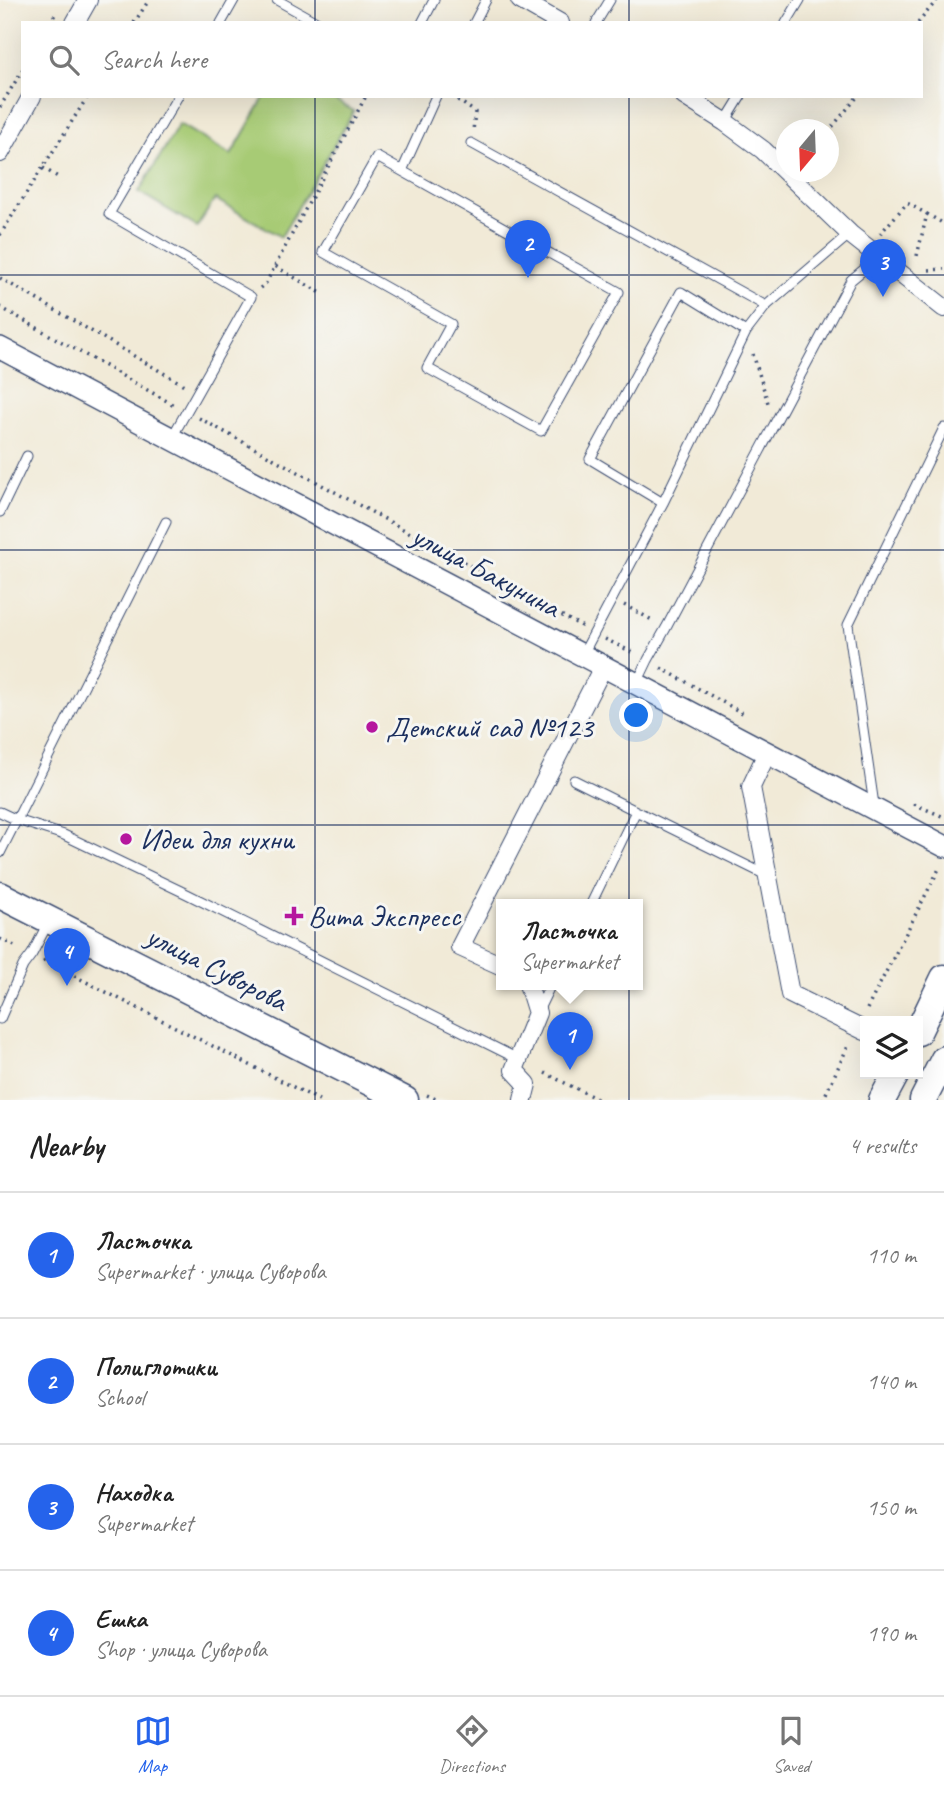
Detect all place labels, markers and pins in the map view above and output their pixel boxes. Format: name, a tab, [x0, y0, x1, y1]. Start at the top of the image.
pin: 2	[505, 220, 551, 278]
pin: 3	[860, 239, 906, 297]
place label: Детский сад №123	[386, 708, 596, 746]
marker: Детский сад №123	[364, 719, 380, 735]
place label: Идеи для кухни	[140, 820, 296, 858]
marker: Идеи для кухни	[118, 831, 134, 847]
place label: Вита Экспресс	[308, 897, 462, 935]
marker: Вита Экспресс	[286, 908, 302, 924]
pin: 4	[44, 928, 90, 986]
pin: 1	[547, 1012, 593, 1070]

